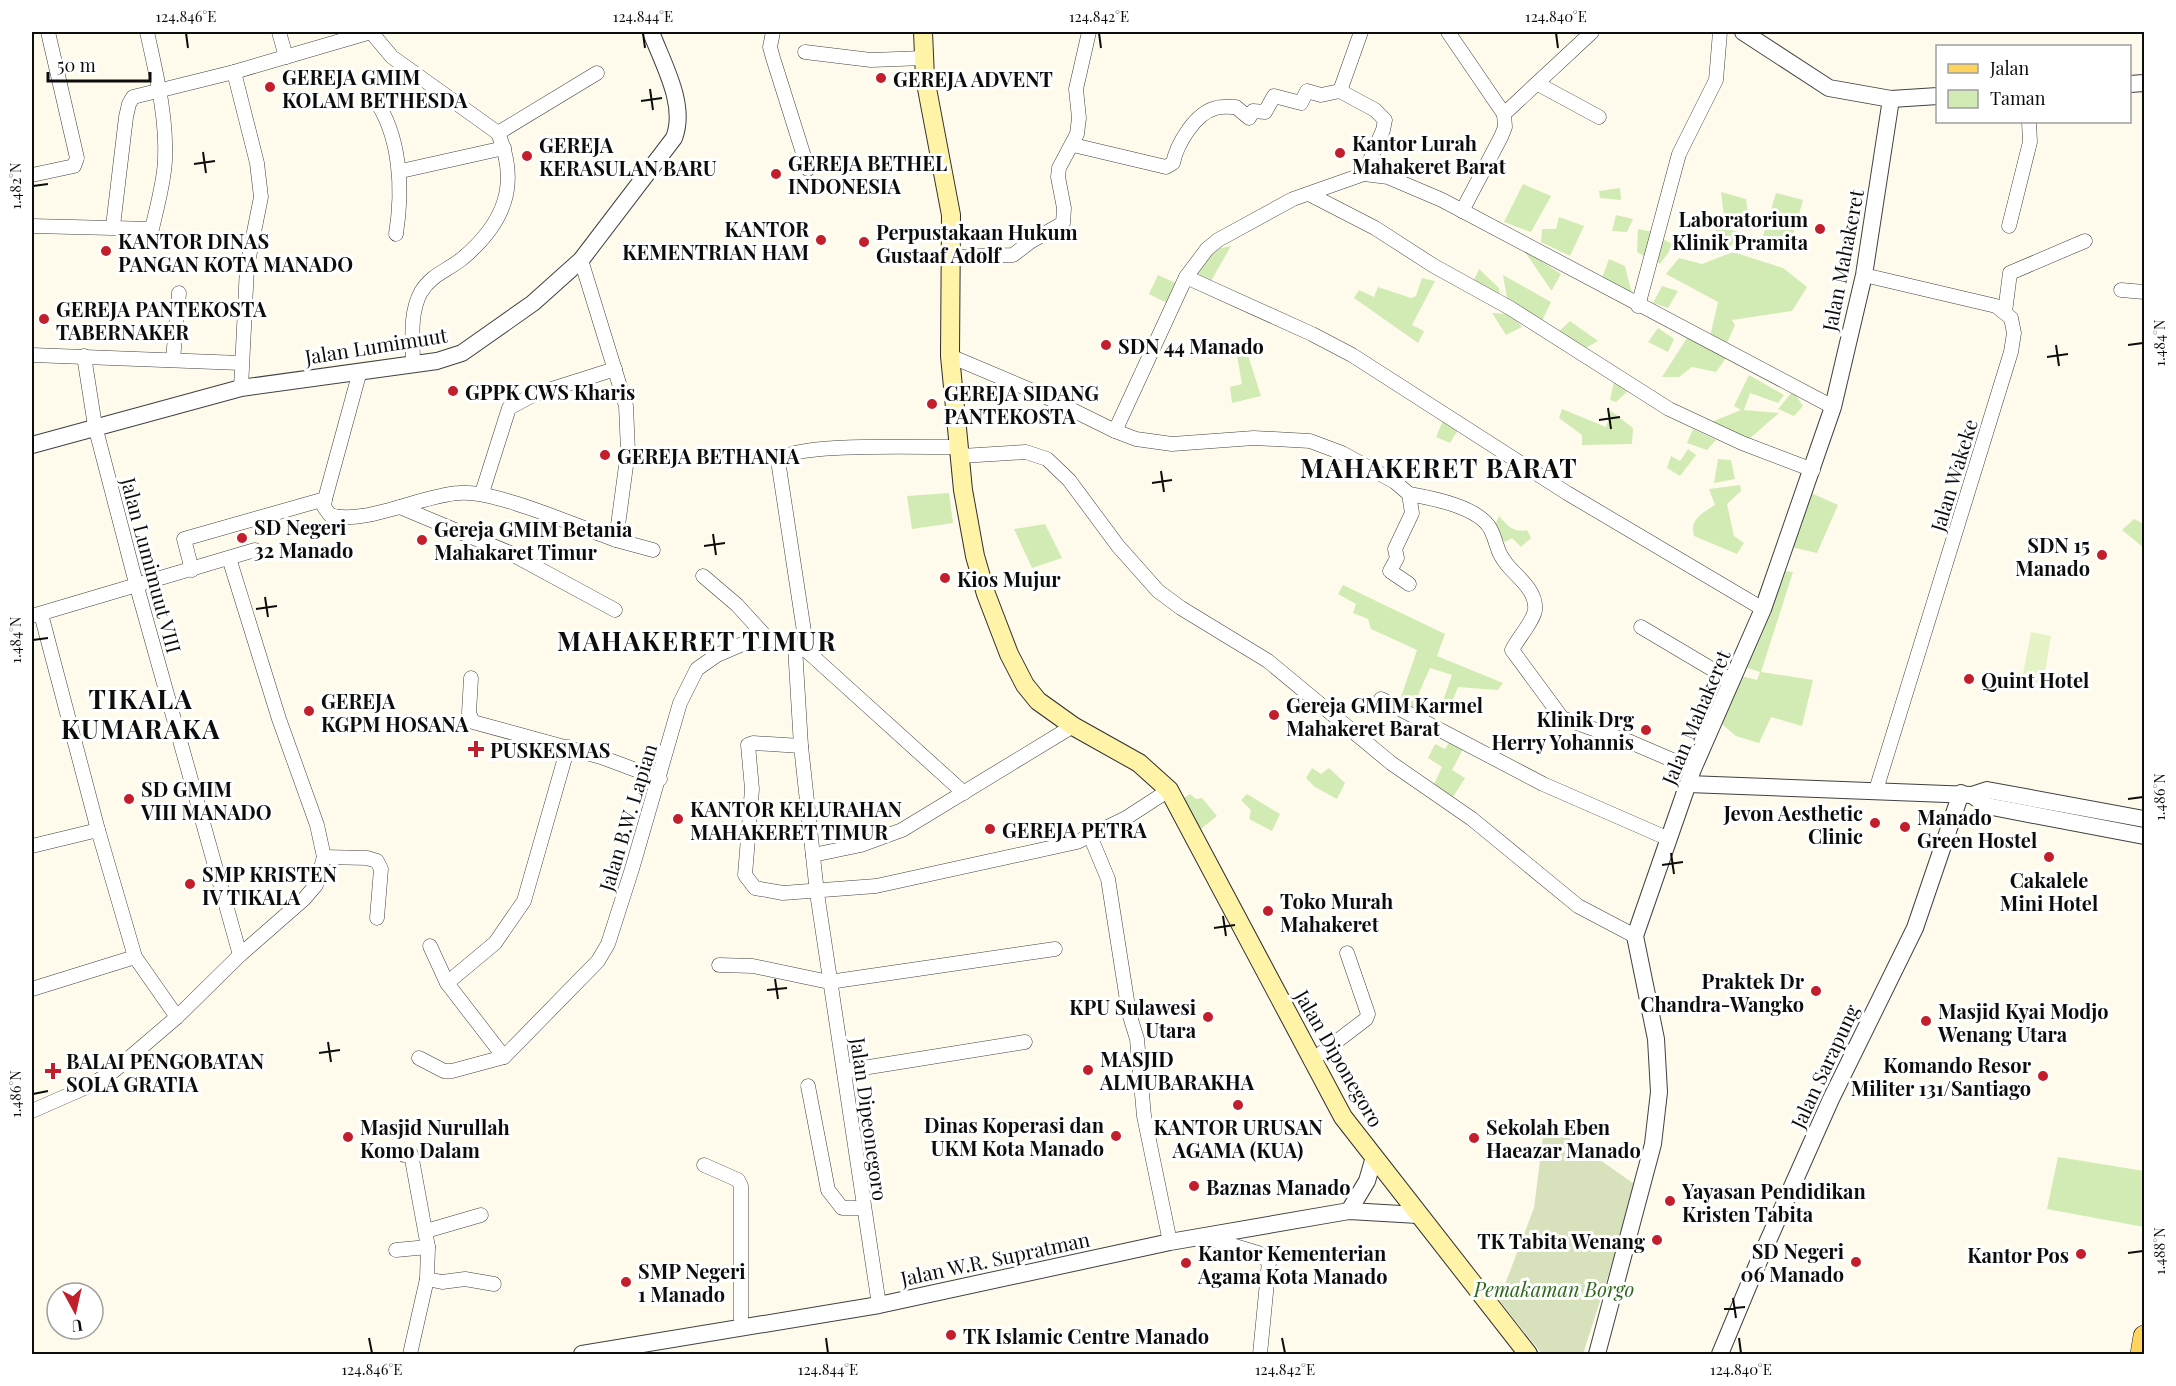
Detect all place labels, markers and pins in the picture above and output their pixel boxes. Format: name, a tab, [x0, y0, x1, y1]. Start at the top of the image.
place label: GEREJA GMIM KOLAM BETHESDA	[282, 63, 468, 113]
place label: GEREJA ADVENT	[893, 65, 1053, 92]
marker: GEREJA ADVENT	[874, 71, 888, 85]
marker: GEREJA GMIM KOLAM BETHESDA	[263, 80, 277, 94]
place label: Kantor Lurah Mahakeret Barat	[1352, 129, 1507, 179]
place label: GEREJA KERASULAN BARU	[539, 131, 717, 181]
marker: Kantor Lurah Mahakeret Barat	[1333, 146, 1347, 160]
marker: GEREJA KERASULAN BARU	[520, 149, 534, 163]
place label: GEREJA BETHEL INDONESIA	[788, 149, 947, 199]
marker: GEREJA BETHEL INDONESIA	[769, 167, 783, 181]
place label: Laboratorium Klinik Pramita	[1672, 205, 1809, 255]
place label: KANTOR KEMENTRIAN HAM	[622, 215, 810, 265]
place label: Perpustakaan Hukum Gustaaf Adolf	[876, 218, 1078, 268]
marker: Laboratorium Klinik Pramita	[1813, 222, 1827, 236]
place label: KANTOR DINAS PANGAN KOTA MANADO	[118, 227, 353, 277]
marker: KANTOR KEMENTRIAN HAM	[814, 233, 828, 247]
marker: Perpustakaan Hukum Gustaaf Adolf	[857, 235, 871, 249]
marker: KANTOR DINAS PANGAN KOTA MANADO	[99, 244, 113, 258]
place label: GEREJA PANTEKOSTA TABERNAKER	[56, 295, 267, 345]
marker: GEREJA PANTEKOSTA TABERNAKER	[37, 312, 51, 326]
place label: SDN 44 Manado	[1118, 332, 1264, 359]
marker: SDN 44 Manado	[1099, 338, 1113, 352]
place label: GPPK CWS Kharis	[465, 378, 635, 405]
place label: GEREJA SIDANG PANTEKOSTA	[944, 379, 1099, 429]
marker: GPPK CWS Kharis	[446, 384, 460, 398]
marker: GEREJA SIDANG PANTEKOSTA	[925, 397, 939, 411]
place label: GEREJA BETHANIA	[617, 442, 800, 469]
marker: GEREJA BETHANIA	[598, 448, 612, 462]
place label: SD Negeri 32 Manado	[254, 513, 353, 563]
place label: Gereja GMIM Betania Mahakaret Timur	[434, 515, 633, 565]
marker: SD Negeri 32 Manado	[235, 531, 249, 545]
place label: SDN 15 Manado	[2015, 531, 2090, 581]
marker: Gereja GMIM Betania Mahakaret Timur	[415, 533, 429, 547]
marker: SDN 15 Manado	[2095, 548, 2109, 562]
place label: Kios Mujur	[957, 565, 1061, 592]
marker: Kios Mujur	[938, 571, 952, 585]
place label: Quint Hotel	[1981, 666, 2089, 693]
marker: Quint Hotel	[1962, 672, 1976, 686]
place label: GEREJA KGPM HOSANA	[321, 687, 469, 737]
place label: Gereja GMIM Karmel Mahakeret Barat	[1286, 691, 1483, 741]
marker: GEREJA KGPM HOSANA	[302, 704, 316, 718]
place label: Klinik Drg Herry Yohannis	[1491, 705, 1634, 755]
marker: Gereja GMIM Karmel Mahakeret Barat	[1267, 708, 1281, 722]
marker: Klinik Drg Herry Yohannis	[1639, 723, 1653, 737]
place label: PUSKESMAS	[490, 736, 610, 763]
marker: PUSKESMAS	[467, 740, 485, 758]
place label: SD GMIM VIII MANADO	[140, 775, 272, 825]
marker: SD GMIM VIII MANADO	[122, 792, 136, 806]
place label: KANTOR KELURAHAN MAHAKERET TIMUR	[690, 795, 902, 845]
place label: Jevon Aesthetic Clinic	[1723, 799, 1863, 849]
place label: Manado Green Hostel	[1917, 803, 2037, 853]
marker: KANTOR KELURAHAN MAHAKERET TIMUR	[671, 812, 685, 826]
place label: GEREJA PETRA	[1002, 816, 1147, 843]
marker: Jevon Aesthetic Clinic	[1868, 816, 1882, 830]
marker: Manado Green Hostel	[1898, 820, 1912, 834]
marker: GEREJA PETRA	[983, 822, 997, 836]
marker: Cakalele Mini Hotel	[2042, 850, 2056, 864]
place label: SMP KRISTEN IV TIKALA	[202, 860, 337, 910]
place label: Cakalele Mini Hotel	[2000, 866, 2098, 916]
marker: SMP KRISTEN IV TIKALA	[183, 877, 197, 891]
place label: Toko Murah Mahakeret	[1280, 887, 1393, 937]
marker: Toko Murah Mahakeret	[1261, 904, 1275, 918]
place label: Praktek Dr Chandra-Wangko	[1640, 967, 1805, 1017]
marker: Praktek Dr Chandra-Wangko	[1809, 984, 1823, 998]
place label: KPU Sulawesi Utara	[1069, 993, 1197, 1043]
place label: Masjid Kyai Modjo Wenang Utara	[1937, 997, 2109, 1047]
marker: KPU Sulawesi Utara	[1201, 1010, 1215, 1024]
marker: Masjid Kyai Modjo Wenang Utara	[1919, 1014, 1933, 1028]
place label: MASJID ALMUBARAKHA	[1099, 1045, 1255, 1095]
place label: BALAI PENGOBATAN SOLA GRATIA	[66, 1047, 264, 1097]
place label: Komando Resor Militer 131/Santiago	[1851, 1051, 2032, 1101]
marker: BALAI PENGOBATAN SOLA GRATIA	[44, 1062, 62, 1080]
marker: MASJID ALMUBARAKHA	[1081, 1063, 1095, 1077]
marker: Komando Resor Militer 131/Santiago	[2036, 1069, 2050, 1083]
marker: KANTOR URUSAN AGAMA (KUA)	[1231, 1098, 1245, 1112]
place label: Dinas Koperasi dan UKM Kota Manado	[924, 1111, 1105, 1161]
place label: Masjid Nurullah Komo Dalam	[360, 1113, 510, 1163]
place label: KANTOR URUSAN AGAMA (KUA)	[1153, 1113, 1323, 1163]
place label: Sekolah Eben Haeazar Manado	[1486, 1113, 1641, 1163]
marker: Dinas Koperasi dan UKM Kota Manado	[1109, 1129, 1123, 1143]
marker: Masjid Nurullah Komo Dalam	[341, 1130, 355, 1144]
marker: Sekolah Eben Haeazar Manado	[1467, 1131, 1481, 1145]
place label: Baznas Manado	[1206, 1173, 1351, 1200]
place label: Yayasan Pendidikan Kristen Tabita	[1681, 1177, 1866, 1227]
marker: Baznas Manado	[1187, 1179, 1201, 1193]
marker: Yayasan Pendidikan Kristen Tabita	[1663, 1194, 1677, 1208]
place label: TK Tabita Wenang	[1477, 1227, 1645, 1254]
marker: TK Tabita Wenang	[1650, 1233, 1664, 1247]
place label: SD Negeri 06 Manado	[1741, 1237, 1844, 1287]
place label: Kantor Kementerian Agama Kota Manado	[1197, 1239, 1387, 1289]
place label: Kantor Pos	[1967, 1241, 2069, 1268]
marker: Kantor Pos	[2074, 1247, 2088, 1261]
marker: SD Negeri 06 Manado	[1849, 1255, 1863, 1269]
marker: Kantor Kementerian Agama Kota Manado	[1179, 1256, 1193, 1270]
place label: SMP Negeri 1 Manado	[638, 1257, 746, 1307]
marker: SMP Negeri 1 Manado	[619, 1275, 633, 1289]
place label: TK Islamic Centre Manado	[963, 1322, 1209, 1349]
marker: TK Islamic Centre Manado	[944, 1328, 958, 1342]

